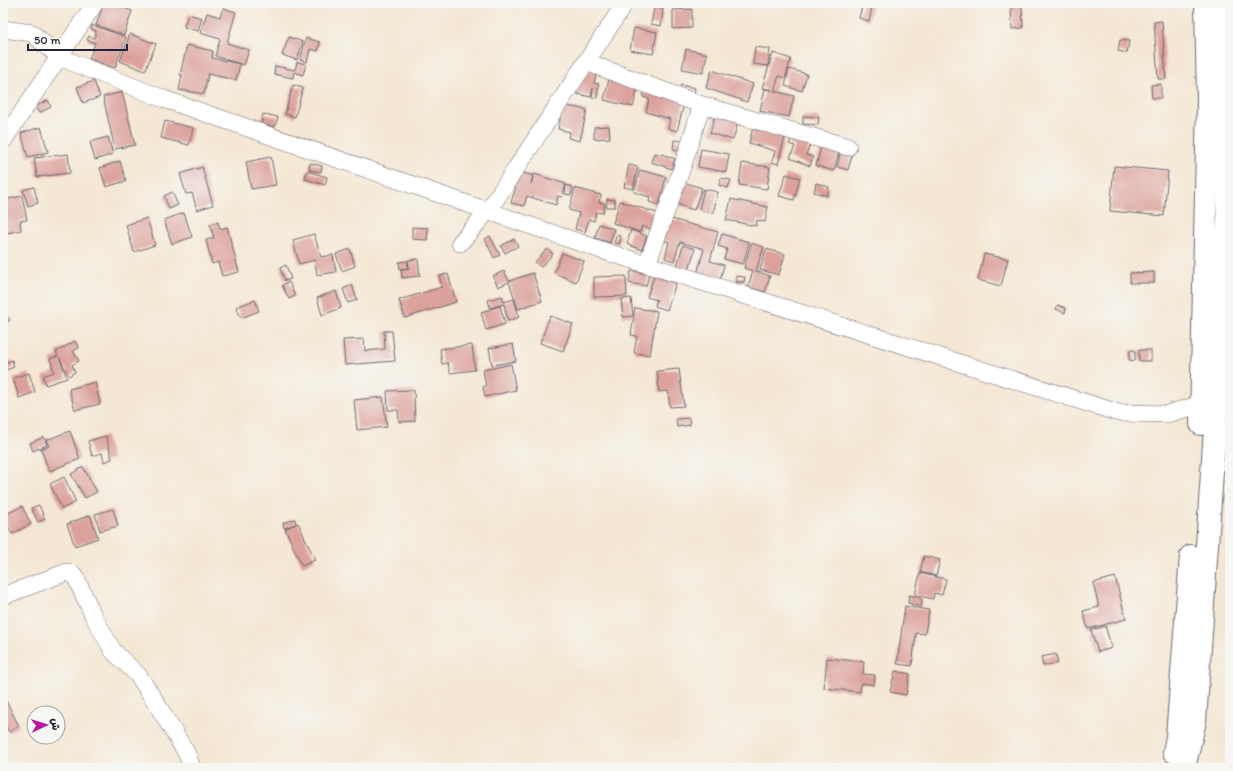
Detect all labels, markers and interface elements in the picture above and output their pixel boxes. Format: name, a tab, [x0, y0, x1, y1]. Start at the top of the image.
scale bar	[28, 26, 127, 52]
text: 50 m	[34, 33, 60, 47]
north arrow	[26, 705, 66, 745]
text: ش	[49, 718, 62, 731]

